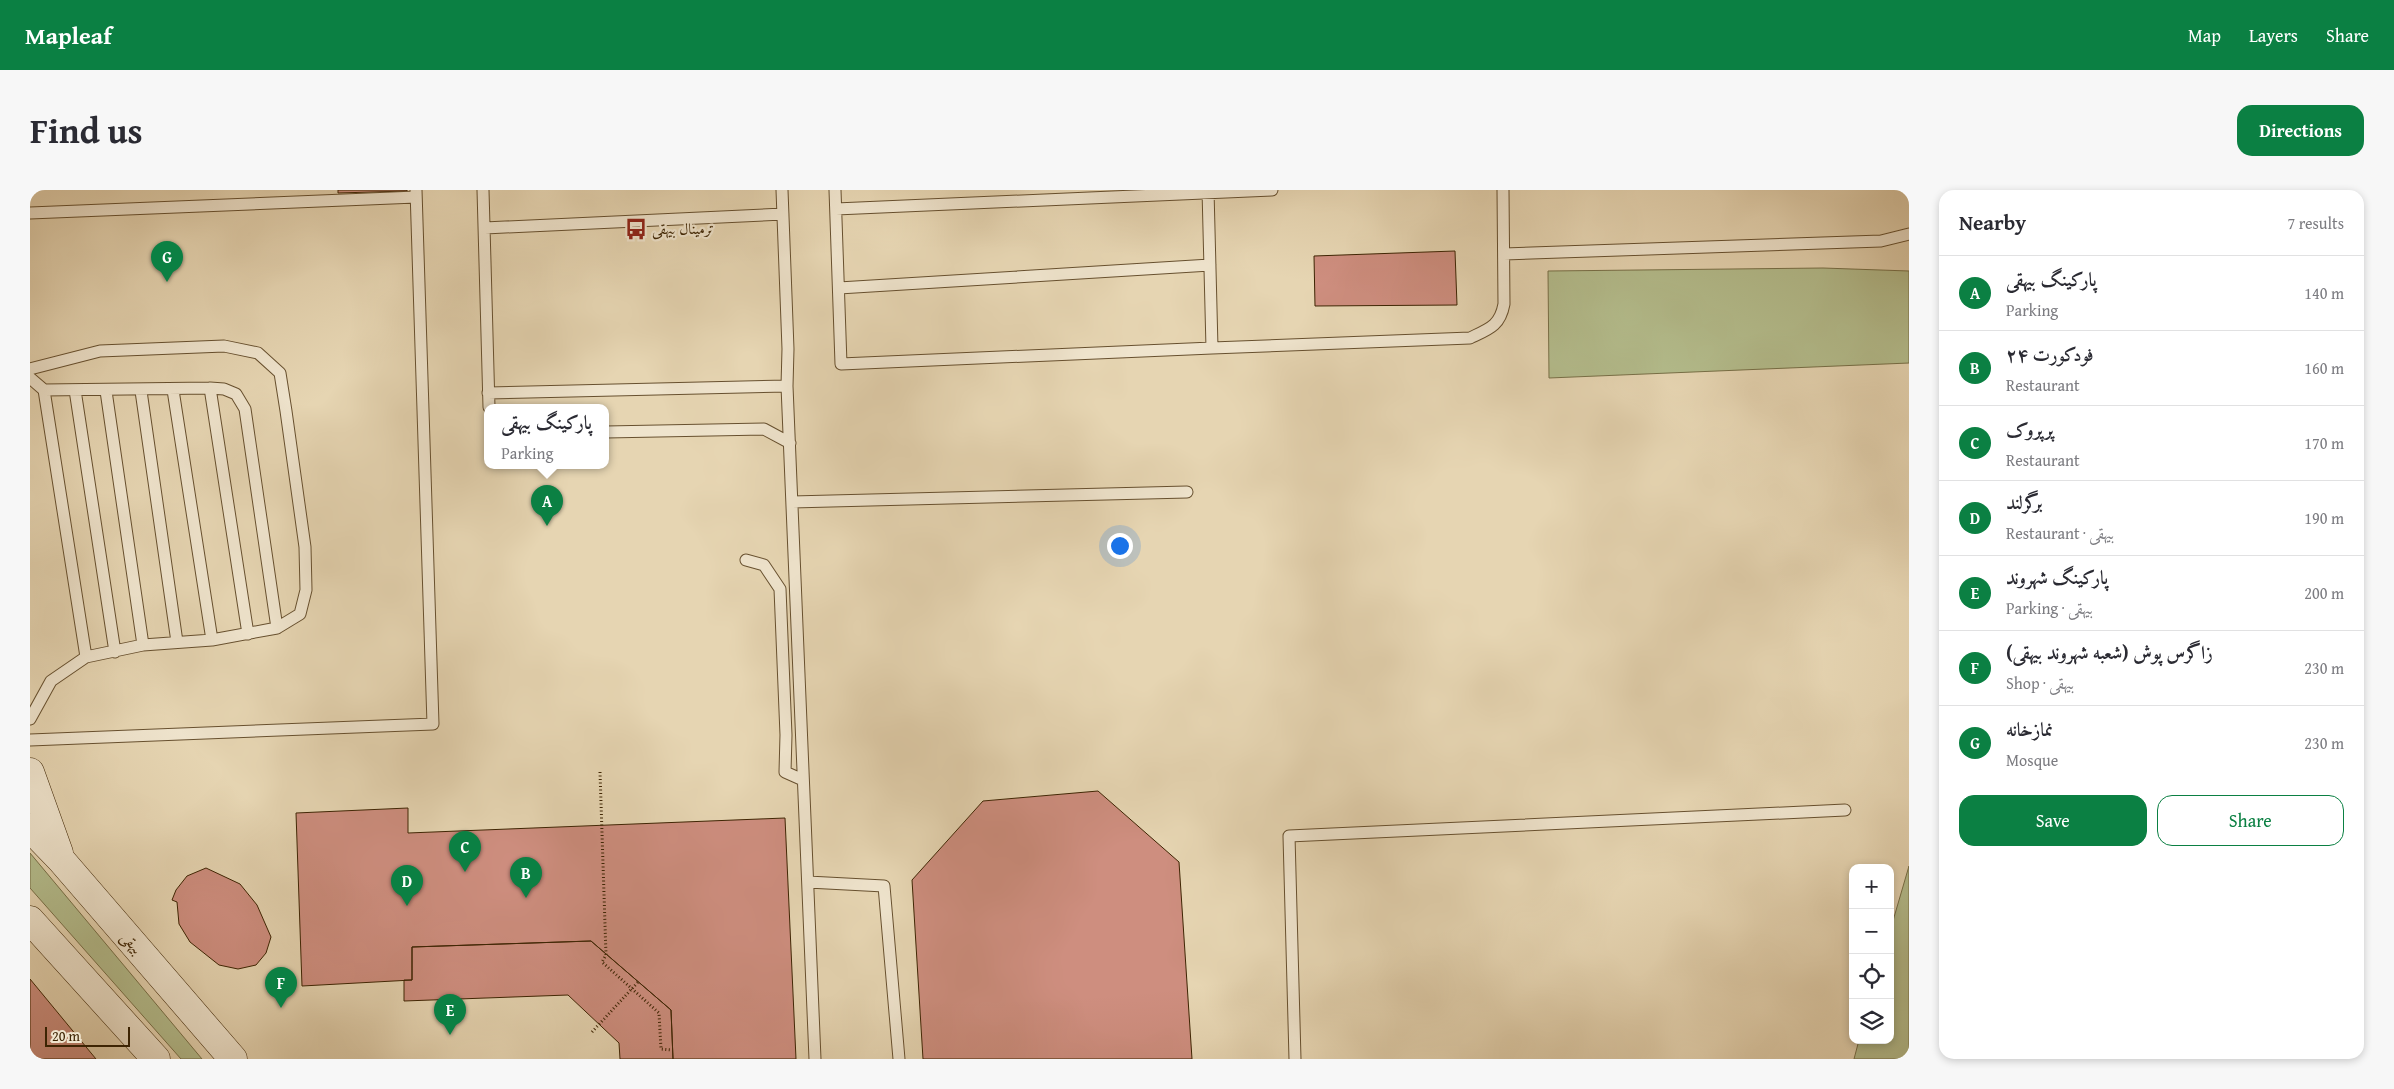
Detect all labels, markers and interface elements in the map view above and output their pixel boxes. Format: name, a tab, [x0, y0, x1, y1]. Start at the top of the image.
text: Mapleaf	[25, 18, 112, 53]
text: Map	[2188, 22, 2221, 49]
text: Layers	[2249, 22, 2298, 49]
text: Share	[2326, 22, 2369, 49]
text: Find us	[30, 105, 143, 156]
button: Directions	[2237, 105, 2364, 156]
text: Nearby	[1959, 207, 2026, 238]
text: 7 results	[2287, 211, 2344, 235]
bus stop icon: ترمینال بیهقی	[623, 216, 649, 242]
place label: ترمینال بیهقی	[652, 218, 714, 240]
pin: G	[151, 241, 183, 282]
text: پارکینگ بیهقی	[2006, 265, 2097, 293]
text: A	[1970, 281, 1980, 305]
text: 140 m	[2304, 281, 2344, 305]
text: Parking	[2006, 298, 2058, 322]
text: فودکورت ۲۴	[2006, 340, 2094, 368]
text: B	[1970, 356, 1980, 380]
text: 160 m	[2304, 356, 2344, 380]
text: Restaurant	[2006, 373, 2080, 397]
popup	[484, 404, 609, 469]
text: پارکینگ بیهقی	[501, 408, 592, 436]
text: پرپروک	[2006, 415, 2054, 443]
text: C	[1970, 431, 1980, 455]
text: 170 m	[2304, 431, 2344, 455]
text: Parking	[501, 441, 554, 465]
text: Restaurant	[2006, 448, 2080, 472]
pin: A	[531, 485, 563, 526]
text: برگرلند	[2006, 488, 2043, 516]
text: D	[1970, 506, 1980, 530]
text: 190 m	[2304, 506, 2344, 530]
text: Restaurant · بیهقی	[2006, 521, 2115, 545]
your location	[1107, 533, 1133, 559]
text: پارکینگ شهروند	[2006, 563, 2108, 591]
text: E	[1971, 581, 1979, 605]
text: 200 m	[2304, 581, 2344, 605]
text: Parking · بیهقی	[2006, 596, 2094, 620]
text: زاگرس پوش (شعبه شهروند بیهقی)	[2006, 638, 2213, 666]
text: F	[1971, 656, 1979, 680]
text: 230 m	[2304, 656, 2344, 680]
text: Shop · بیهقی	[2006, 671, 2075, 695]
text: نمازخانه	[2006, 715, 2053, 743]
text: G	[1970, 731, 1980, 755]
text: 230 m	[2304, 731, 2344, 755]
text: Mosque	[2006, 748, 2058, 772]
button: Save	[1959, 795, 2147, 846]
button: Share	[2157, 795, 2344, 846]
pin: C	[449, 831, 481, 872]
pin: B	[510, 857, 542, 898]
map controls	[1849, 864, 1894, 1044]
button: +	[1849, 864, 1894, 909]
pin: D	[391, 865, 423, 906]
button: −	[1849, 909, 1894, 954]
street label: بیهقی	[116, 927, 148, 959]
button: locate	[1849, 954, 1894, 999]
pin: F	[265, 967, 297, 1008]
pin: E	[434, 994, 466, 1035]
button: layers	[1849, 999, 1894, 1044]
scale bar	[45, 1024, 130, 1047]
text: 20 m	[52, 1026, 80, 1046]

